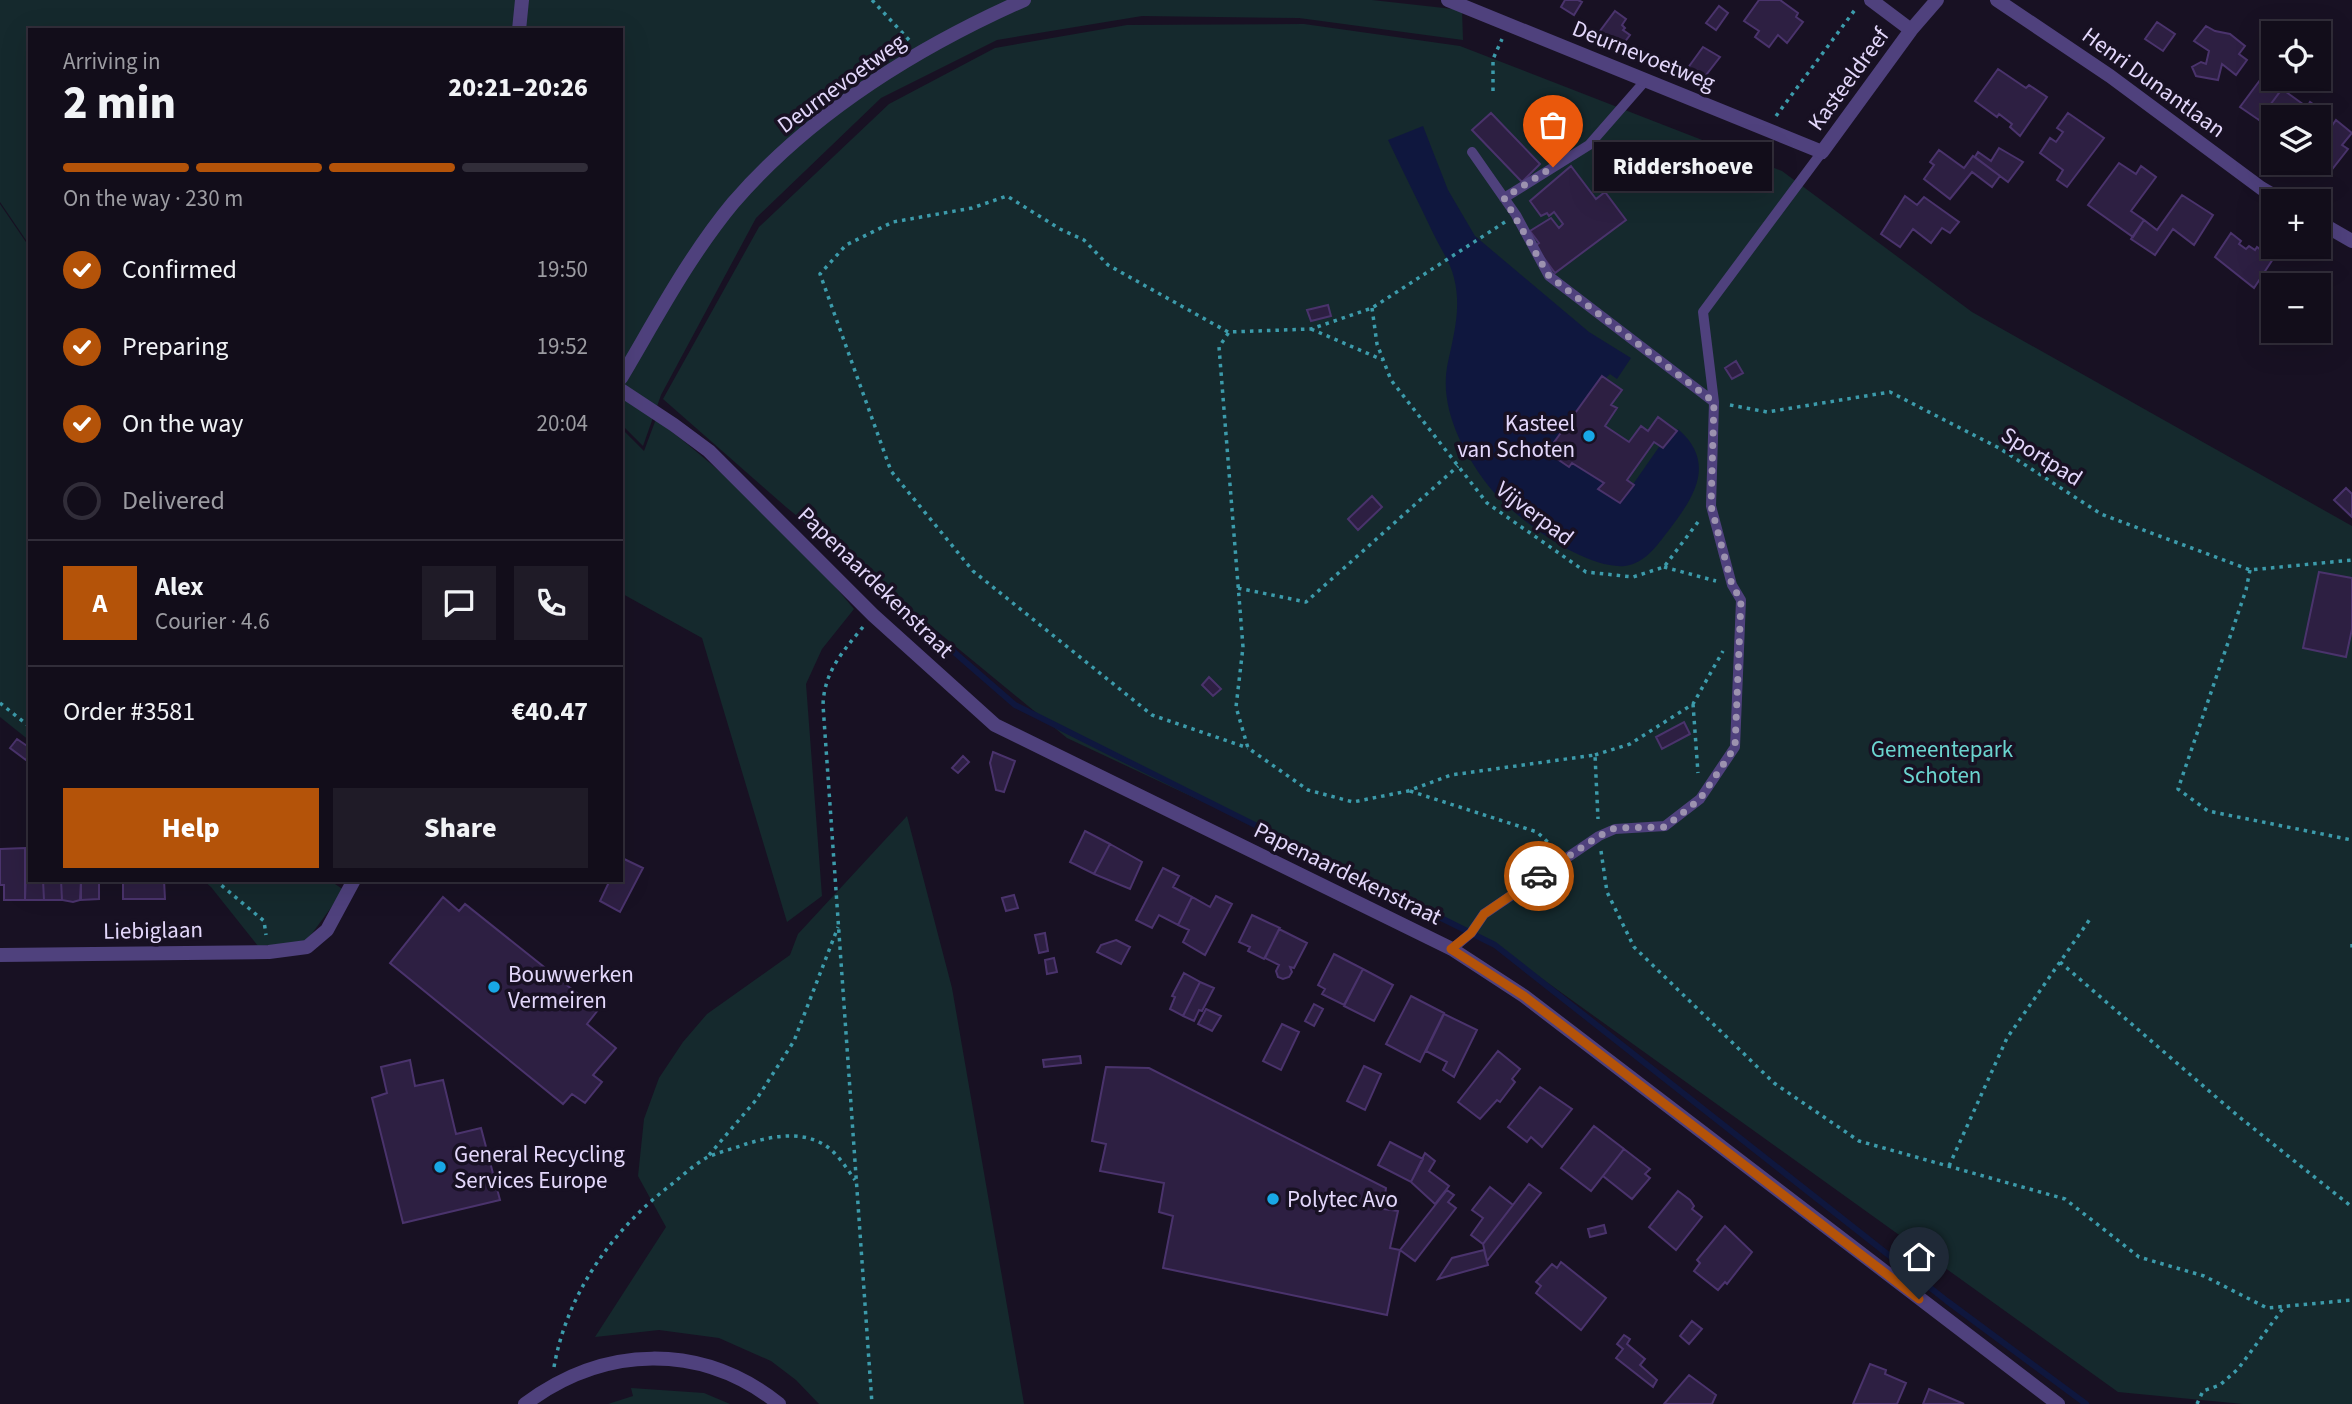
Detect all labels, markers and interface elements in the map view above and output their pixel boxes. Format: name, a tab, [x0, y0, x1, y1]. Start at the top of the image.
street label: Deurnevoetweg	[1567, 12, 1721, 99]
street label: Henri Dunantlaan	[2075, 19, 2232, 146]
street label: Kasteeldreef	[1800, 20, 1898, 138]
map controls	[2261, 21, 2331, 343]
button: locate	[2261, 21, 2331, 91]
street label: Deurnevoetweg	[770, 25, 913, 141]
text: Arriving in	[63, 45, 161, 78]
text: 20:21–20:26	[448, 69, 588, 106]
text: 2 min	[63, 71, 176, 136]
pin	[1523, 95, 1583, 167]
button: layers	[2261, 105, 2331, 175]
icon: bag	[1534, 106, 1572, 144]
callout: Riddershoeve	[1595, 142, 1774, 192]
text: Riddershoeve	[1613, 150, 1753, 183]
text: On the way · 230 m	[63, 182, 243, 215]
button: +	[2261, 189, 2331, 259]
icon: check	[63, 251, 101, 289]
text: Confirmed	[122, 251, 237, 288]
text: 19:50	[537, 253, 588, 286]
button: −	[2261, 273, 2331, 343]
icon: check	[63, 328, 101, 366]
text: Preparing	[122, 328, 228, 365]
text: 19:52	[537, 330, 588, 363]
icon: check	[63, 405, 101, 443]
text: On the way	[122, 405, 243, 442]
text: 20:04	[537, 407, 588, 440]
place label: Kasteel van Schoten	[1457, 407, 1575, 466]
street label: Sportpad	[1995, 419, 2089, 494]
marker: Kasteel van Schoten	[1581, 428, 1597, 444]
street label: Vijverpad	[1489, 473, 1581, 554]
text: Delivered	[122, 482, 225, 519]
street label: Papenaardekenstraat	[790, 499, 961, 666]
button: chat	[422, 566, 496, 640]
button: phone	[514, 566, 588, 640]
text: Alex	[155, 568, 204, 605]
text: A	[93, 585, 107, 622]
text: Courier · 4.6	[155, 605, 270, 638]
text: Order #3581	[63, 693, 195, 730]
text: €40.47	[512, 693, 588, 730]
park label: Gemeentepark Schoten	[1871, 733, 2014, 792]
button: Help	[63, 788, 319, 868]
button: Share	[333, 788, 588, 868]
street label: Papenaardekenstraat	[1248, 814, 1448, 933]
courier	[1504, 841, 1574, 911]
icon: car	[1520, 857, 1558, 895]
street label: Liebiglaan	[103, 913, 203, 948]
place label: Bouwwerken Vermeiren	[508, 958, 634, 1017]
marker: Bouwwerken Vermeiren	[486, 979, 502, 995]
place label: General Recycling Services Europe	[454, 1138, 625, 1197]
marker: General Recycling Services Europe	[432, 1159, 448, 1175]
place label: Polytec Avo	[1287, 1183, 1398, 1216]
marker: Polytec Avo	[1265, 1191, 1281, 1207]
pin	[1889, 1227, 1949, 1299]
icon: home	[1900, 1238, 1938, 1276]

